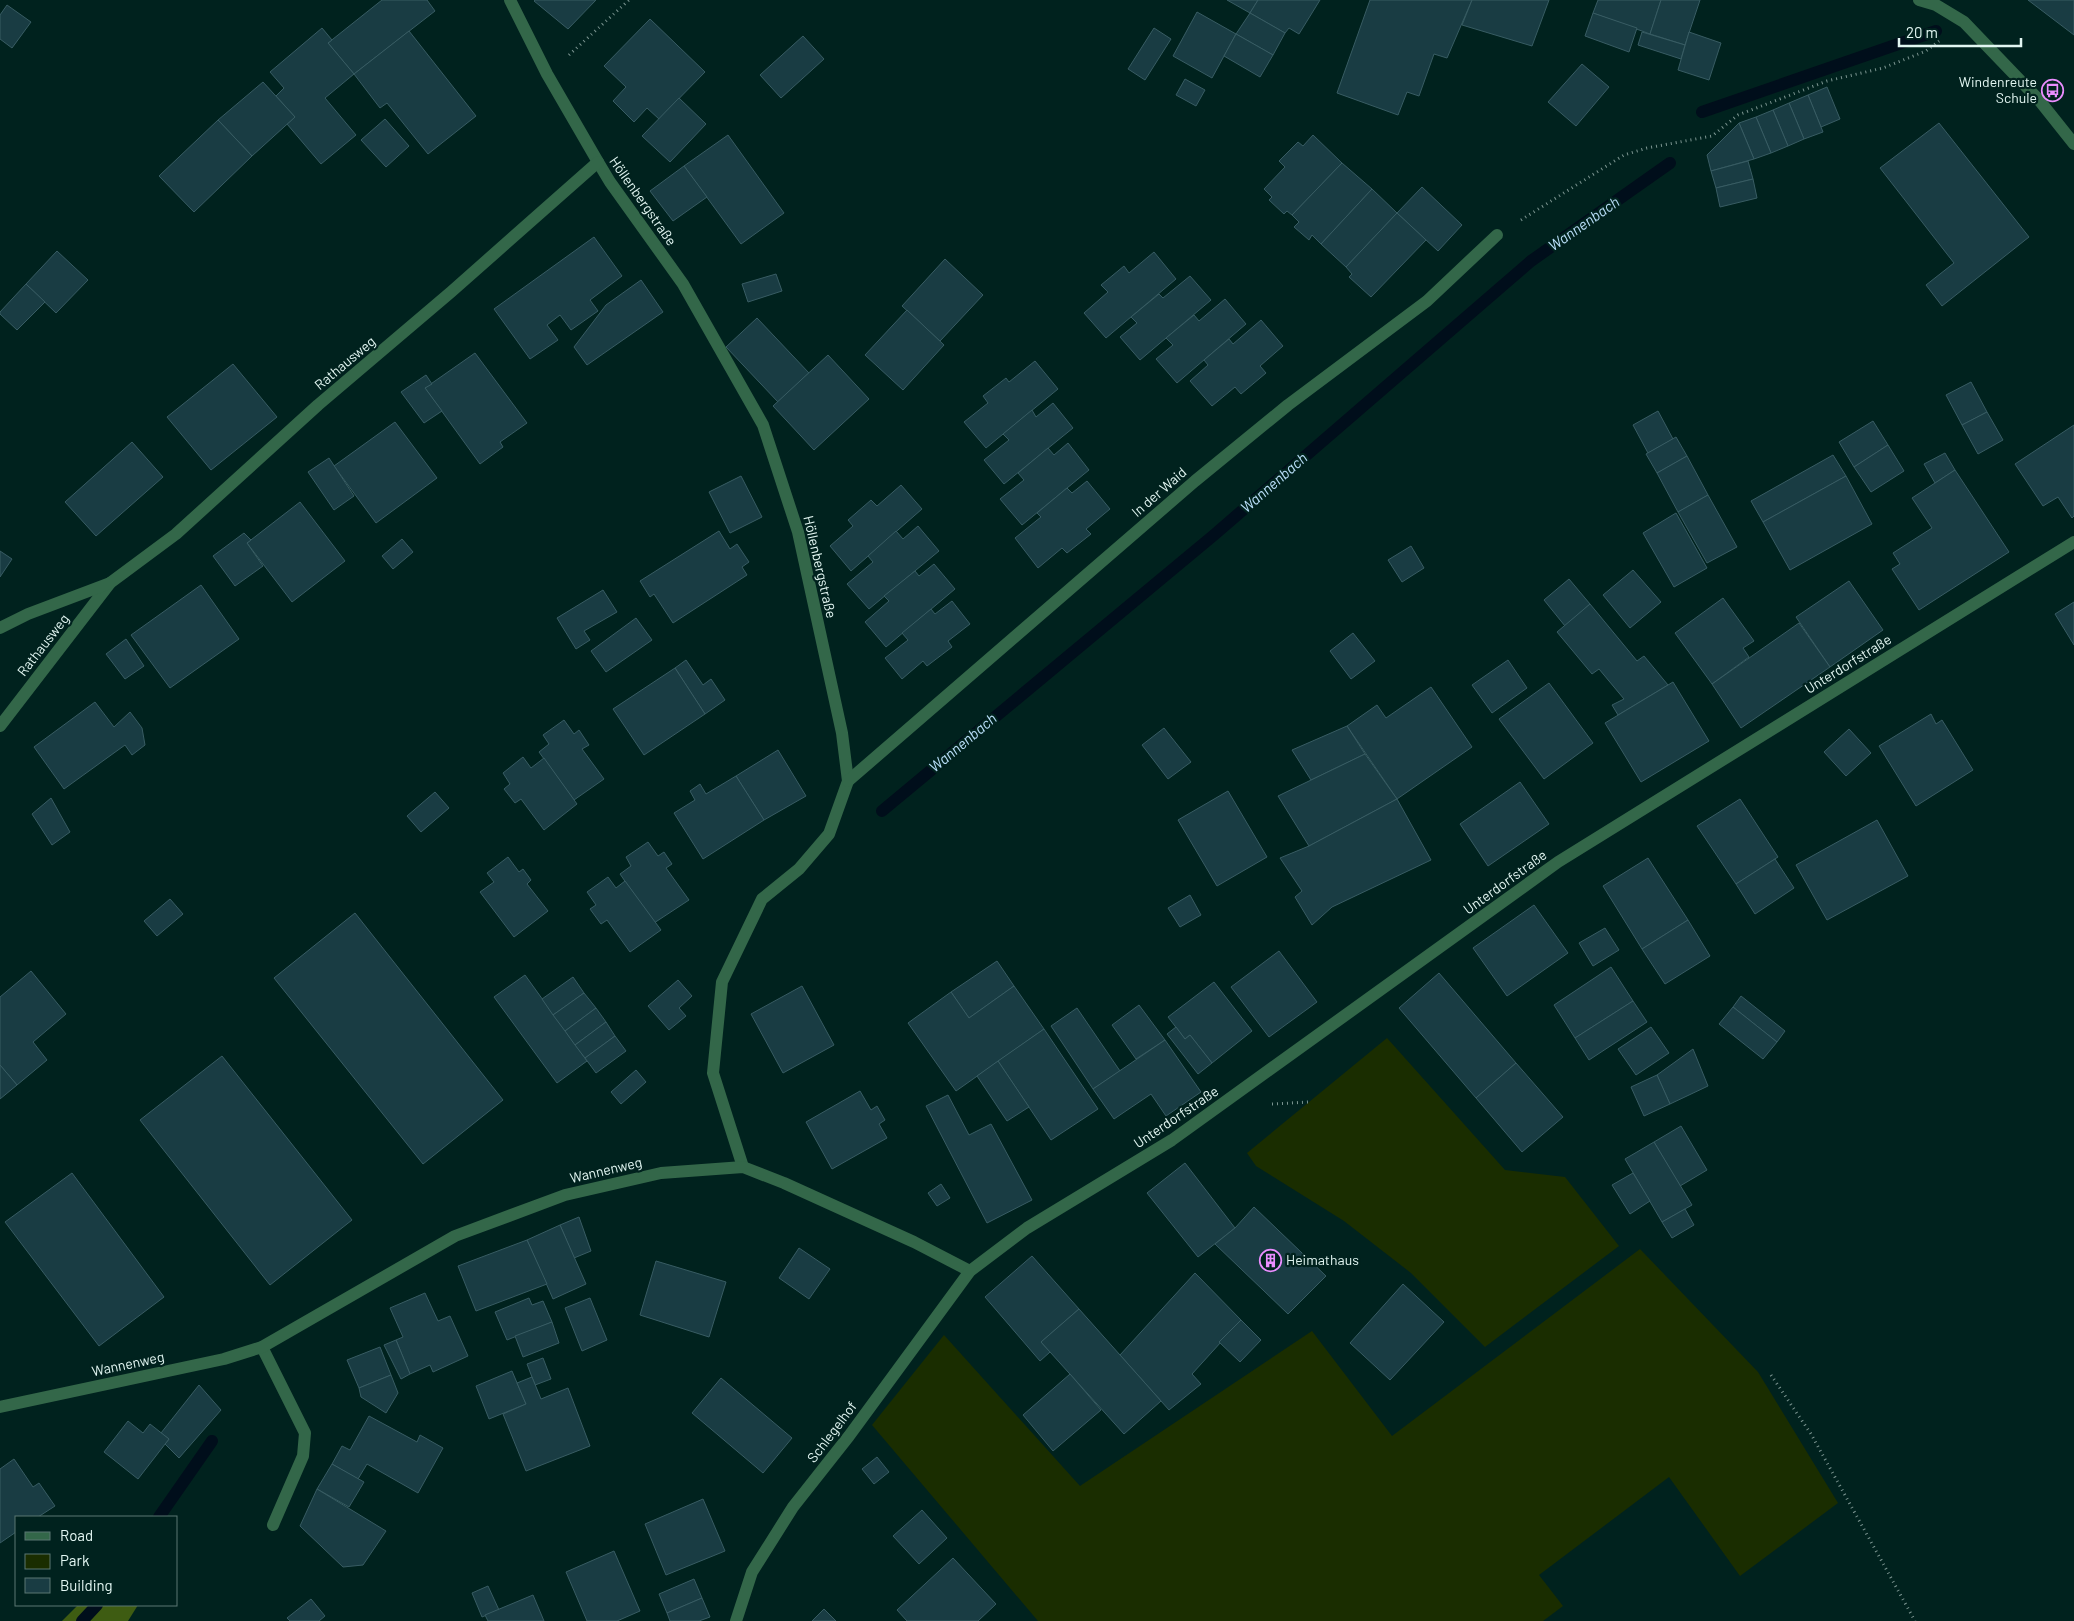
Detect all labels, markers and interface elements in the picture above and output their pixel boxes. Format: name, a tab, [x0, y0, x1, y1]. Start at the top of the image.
scale bar	[1899, 15, 2022, 47]
text: 20 m	[1906, 23, 1938, 41]
place label: Windenreute Schule	[1959, 73, 2037, 106]
bus stop icon: Windenreute Schule	[2041, 78, 2065, 102]
street label: Höllenbergstraße	[606, 153, 680, 248]
water label: Wannenbach	[1544, 192, 1623, 254]
street label: Rathausweg	[311, 332, 379, 393]
water label: Wannenbach	[1236, 448, 1311, 516]
street label: In der Waid	[1128, 463, 1190, 520]
street label: Höllenbergstraße	[800, 514, 841, 620]
street label: Rathausweg	[13, 610, 72, 679]
street label: Unterdorfstraße	[1801, 630, 1894, 697]
water label: Wannenbach	[925, 709, 1000, 776]
street label: Unterdorfstraße	[1460, 846, 1550, 917]
street label: Unterdorfstraße	[1130, 1082, 1221, 1151]
street label: Wannenweg	[568, 1153, 644, 1186]
building icon: Heimathaus	[1258, 1248, 1282, 1272]
place label: Heimathaus	[1286, 1251, 1359, 1268]
street label: Wannenweg	[90, 1348, 166, 1379]
street label: Schlegelhof	[803, 1398, 860, 1466]
legend	[15, 1516, 178, 1606]
text: Road	[60, 1526, 93, 1544]
text: Park	[60, 1551, 90, 1569]
text: Building	[60, 1576, 113, 1594]

